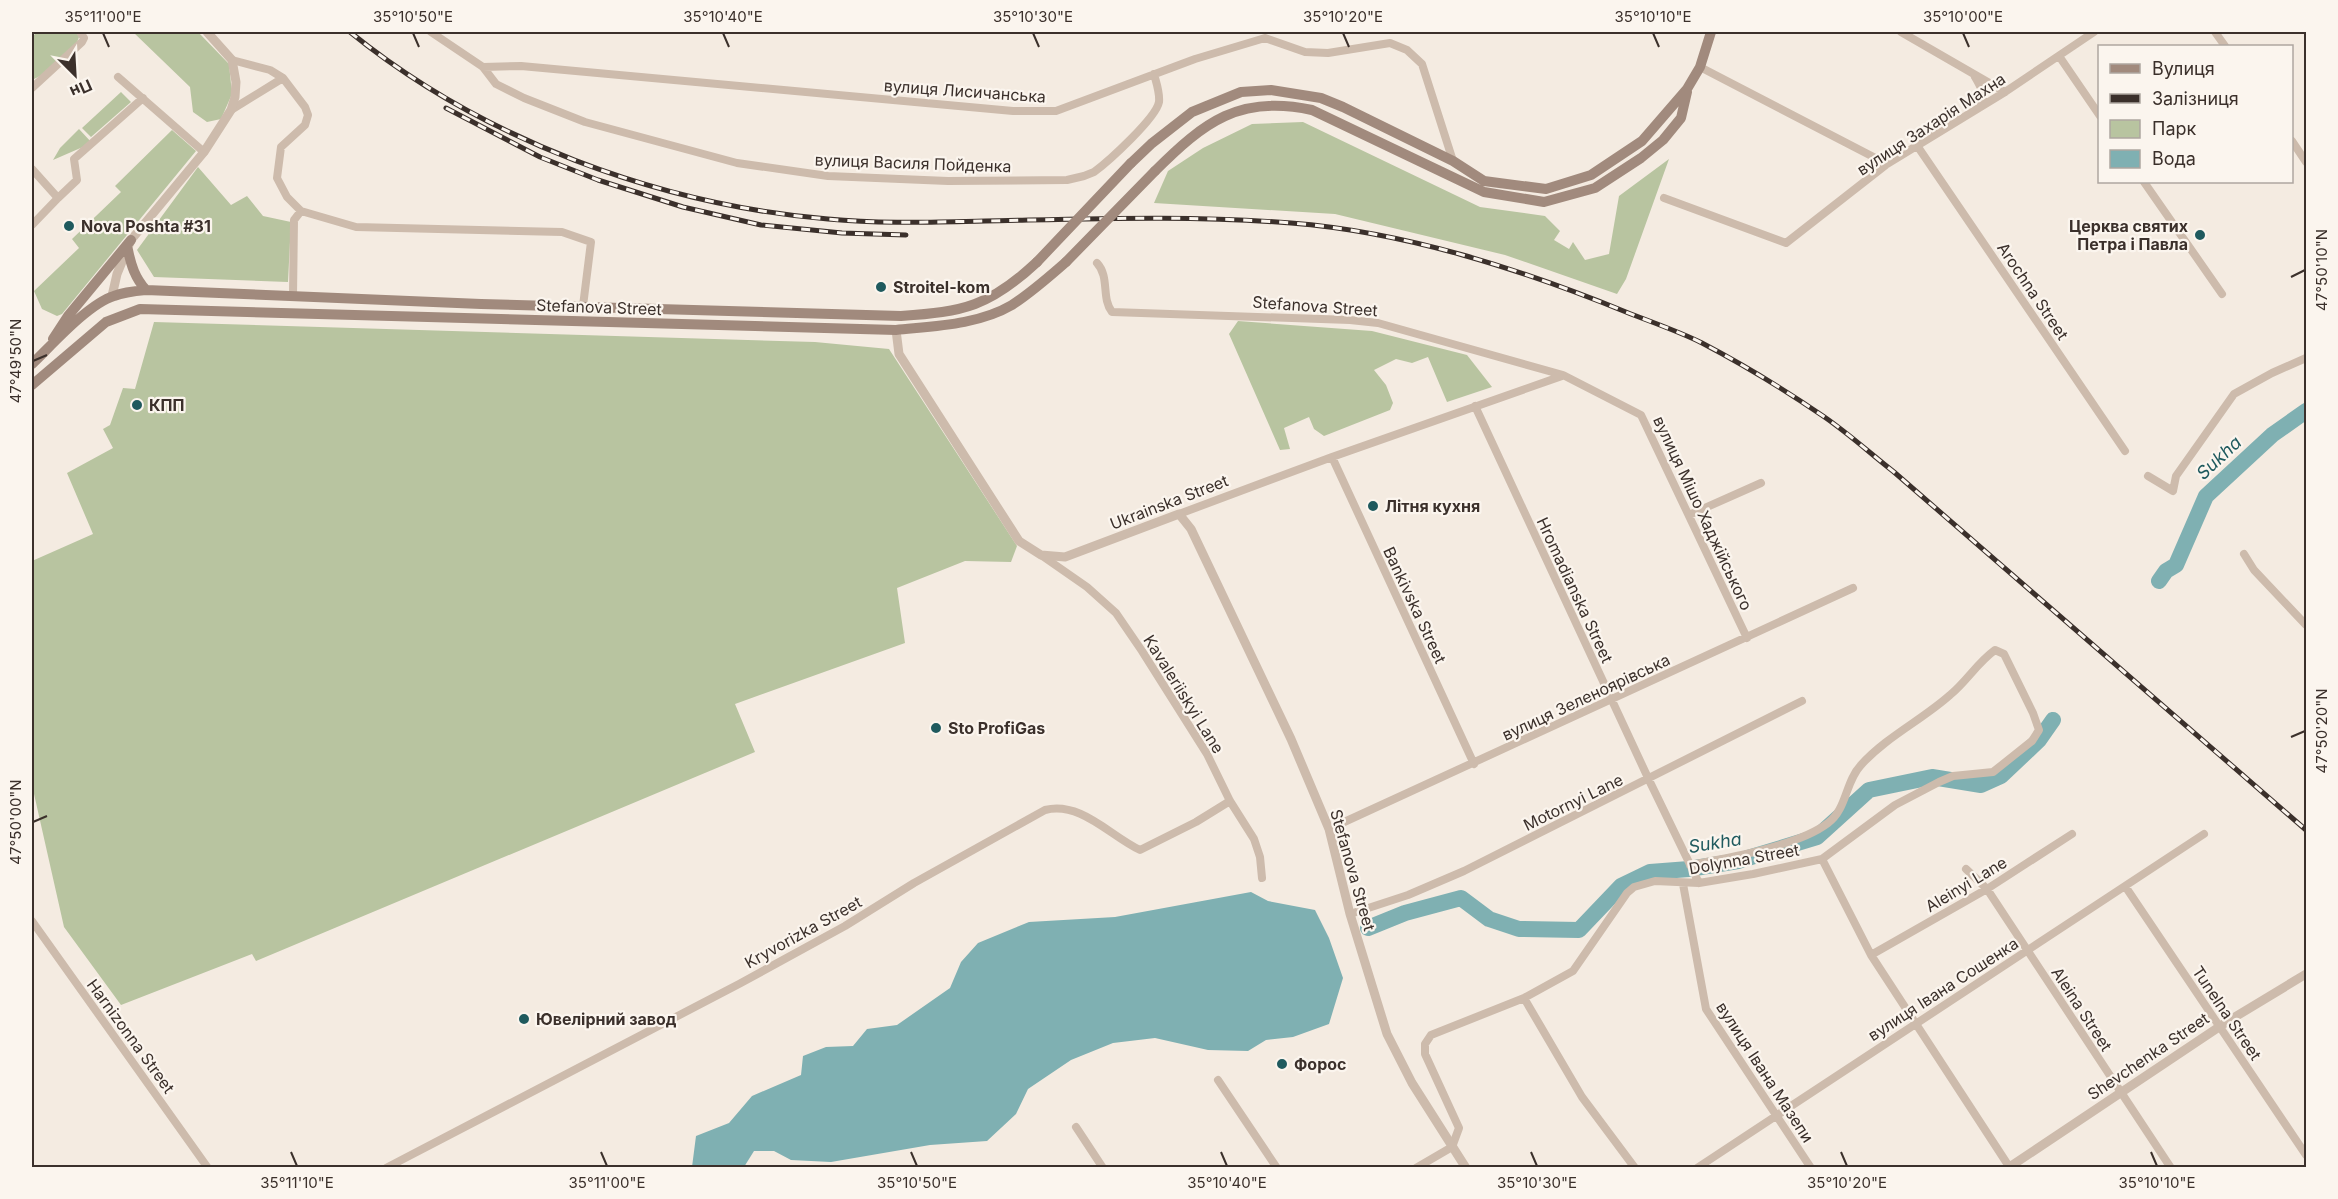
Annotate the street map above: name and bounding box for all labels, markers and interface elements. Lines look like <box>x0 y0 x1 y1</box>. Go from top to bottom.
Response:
text: 35°11'00"E <box>65 7 141 26</box>
text: 35°10'50"E <box>373 7 453 26</box>
text: 35°10'40"E <box>683 7 763 26</box>
text: 35°10'30"E <box>993 7 1073 26</box>
text: 35°10'20"E <box>1303 7 1383 26</box>
text: 35°10'10"E <box>1615 7 1691 26</box>
text: 35°10'00"E <box>1923 7 2003 26</box>
north arrow <box>45 45 105 105</box>
legend <box>2098 45 2293 183</box>
text: Вулиця <box>2152 58 2215 79</box>
street label: вулиця Захарія Махна <box>1853 68 2009 180</box>
text: Пн <box>67 75 95 102</box>
street label: вулиця Лисичанська <box>883 75 1047 107</box>
text: Залізниця <box>2152 88 2239 109</box>
text: Парк <box>2152 118 2197 139</box>
text: Вода <box>2152 148 2196 169</box>
street label: вулиця Василя Пойденка <box>814 150 1012 176</box>
place label: Nova Poshta #31 <box>81 216 211 236</box>
place label: Церква святих Петра і Павла <box>2069 216 2188 254</box>
marker: Nova Poshta #31 <box>62 219 76 233</box>
marker: Церква святих Петра і Павла <box>2193 228 2207 242</box>
text: 47°50'10"N <box>2312 229 2331 311</box>
street label: Arochna Street <box>1993 239 2073 343</box>
place label: Stroitel-kom <box>893 277 990 297</box>
marker: Stroitel-kom <box>874 280 888 294</box>
street label: Stefanova Street <box>1252 292 1378 320</box>
street label: Stefanova Street <box>536 295 662 319</box>
text: 47°49'50"N <box>6 319 25 403</box>
place label: КПП <box>149 395 184 415</box>
marker: КПП <box>130 398 144 412</box>
street label: вулиця Мішо Хаджійського <box>1649 413 1757 613</box>
water label: Sukha <box>2192 432 2245 484</box>
street label: Ukrainska Street <box>1107 470 1231 534</box>
place label: Літня кухня <box>1385 496 1480 516</box>
marker: Літня кухня <box>1366 499 1380 513</box>
street label: Hromadianska Street <box>1533 514 1617 666</box>
street label: Bankivska Street <box>1379 543 1451 667</box>
street label: Kavaleriiskyi Lane <box>1139 631 1229 757</box>
street label: вулиця Зеленоярівська <box>1499 649 1673 745</box>
text: 47°50'20"N <box>2312 689 2331 774</box>
place label: Sto ProfiGas <box>948 718 1045 738</box>
marker: Sto ProfiGas <box>929 721 943 735</box>
street label: Motornyi Lane <box>1520 769 1626 835</box>
text: 47°50'00"N <box>6 779 25 865</box>
street label: Stefanova Street <box>1326 807 1380 933</box>
water label: Sukha <box>1687 828 1743 857</box>
street label: Dolynna Street <box>1687 839 1801 879</box>
street label: Aleinyi Lane <box>1922 852 2010 916</box>
street label: Kryvorizka Street <box>741 892 865 972</box>
street label: вулиця Івана Сошенка <box>1864 933 2022 1045</box>
street label: Tunelna Street <box>2188 962 2266 1064</box>
street label: Aleina Street <box>2047 963 2117 1055</box>
street label: Harnizonna Street <box>83 975 179 1097</box>
street label: вулиця Івана Мазепи <box>1712 998 1818 1146</box>
street label: Shevchenka Street <box>2083 1008 2213 1104</box>
place label: Ювелірний завод <box>536 1009 677 1029</box>
marker: Ювелірний завод <box>517 1012 531 1026</box>
place label: Форос <box>1294 1054 1347 1074</box>
marker: Форос <box>1275 1057 1289 1071</box>
text: 35°11'10"E <box>260 1173 334 1192</box>
text: 35°11'00"E <box>569 1173 645 1192</box>
text: 35°10'50"E <box>877 1173 957 1192</box>
text: 35°10'40"E <box>1187 1173 1267 1192</box>
text: 35°10'30"E <box>1497 1173 1577 1192</box>
text: 35°10'20"E <box>1807 1173 1887 1192</box>
text: 35°10'10"E <box>2119 1173 2195 1192</box>

